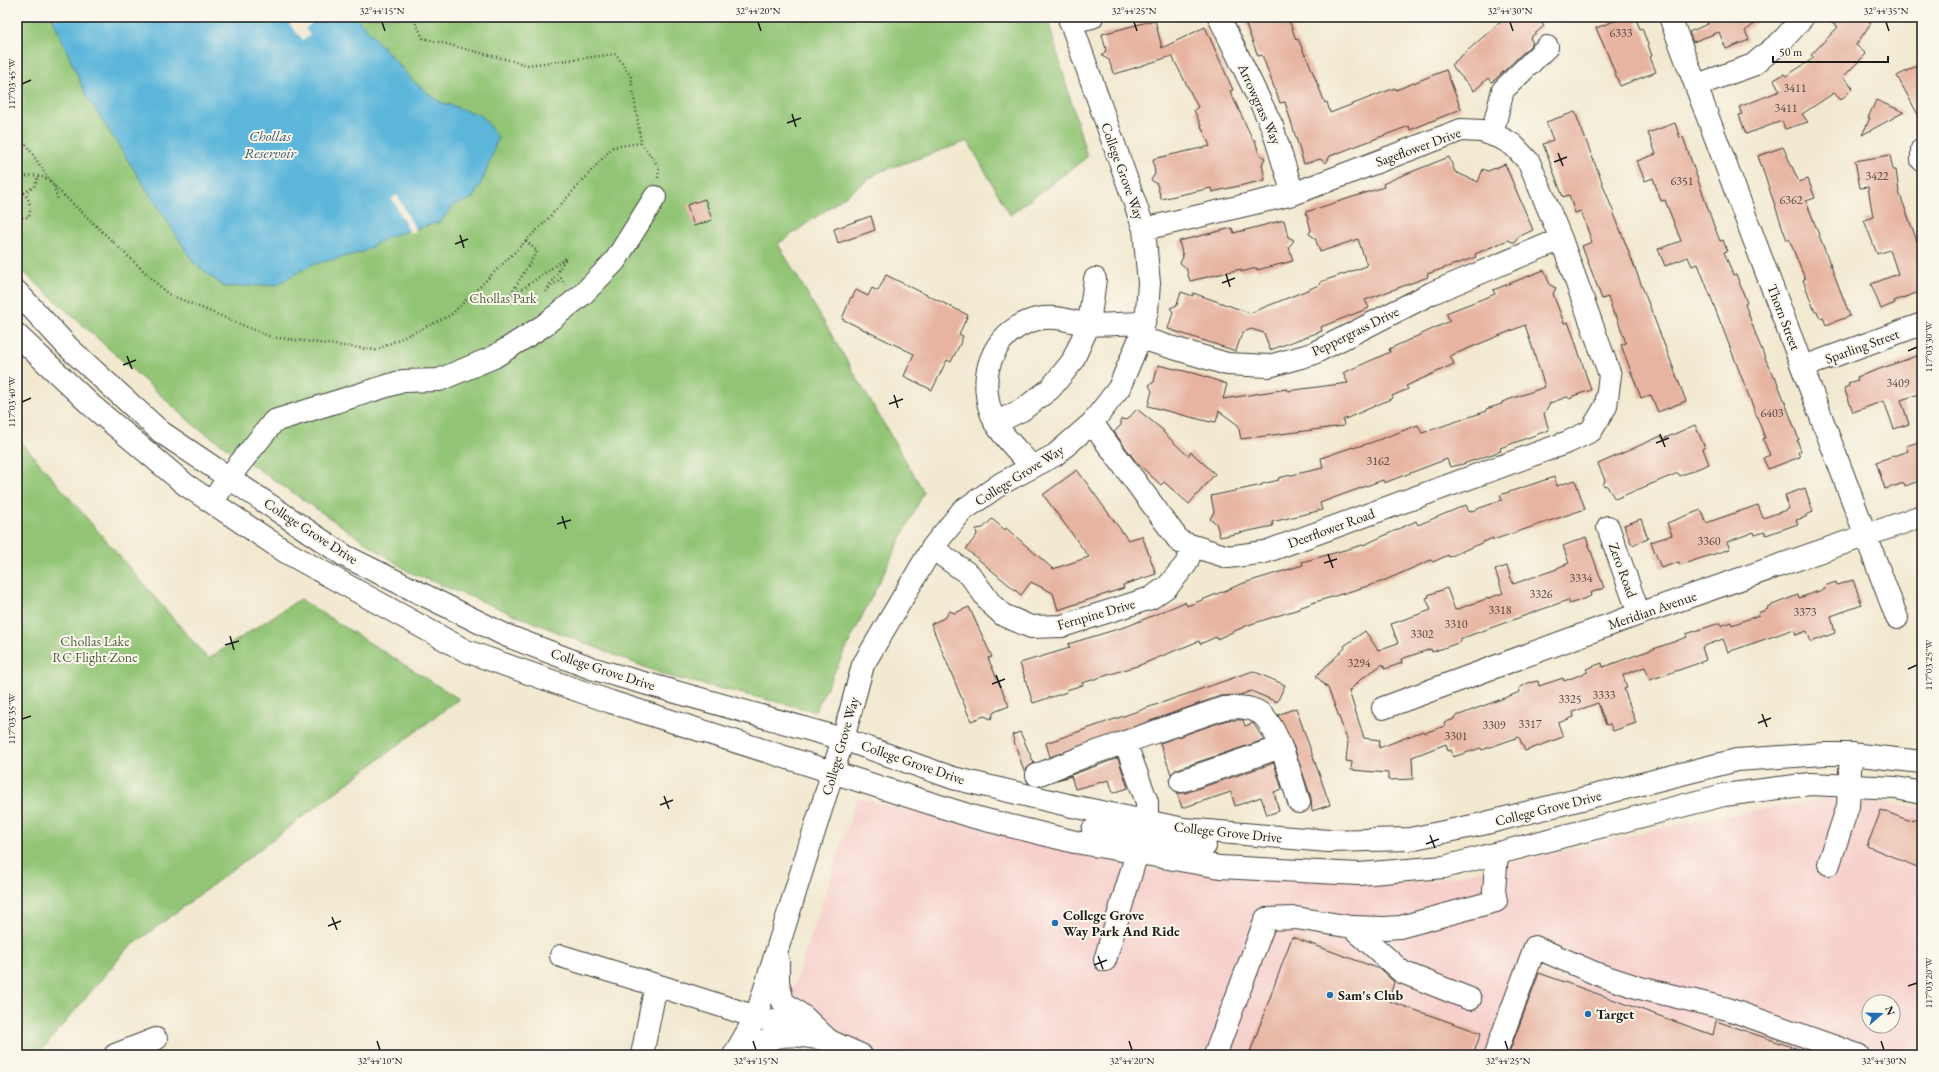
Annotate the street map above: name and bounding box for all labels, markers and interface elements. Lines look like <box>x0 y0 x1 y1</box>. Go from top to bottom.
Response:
text: 32°44'15"N <box>360 4 405 17</box>
text: 32°44'20"N <box>736 4 781 17</box>
text: 32°44'25"N <box>1112 4 1157 17</box>
text: 32°44'30"N <box>1488 4 1533 17</box>
text: 32°44'35"N <box>1864 4 1909 17</box>
house number: 6333 <box>1609 25 1633 41</box>
scale bar <box>1773 38 1888 64</box>
text: 50 m <box>1779 44 1803 60</box>
text: 117°03'45"W <box>5 58 18 109</box>
street label: Arrowgrass Way <box>1234 60 1286 148</box>
house number: 3411 <box>1783 80 1807 96</box>
house number: 3411 <box>1774 100 1798 116</box>
street label: College Grove Way <box>1097 120 1149 223</box>
street label: Sageflower Drive <box>1373 123 1464 171</box>
water label: Chollas Reservoir <box>244 126 297 162</box>
house number: 3422 <box>1865 168 1889 184</box>
house number: 6351 <box>1670 173 1694 189</box>
house number: 6362 <box>1779 192 1803 208</box>
street label: Thorn Street <box>1763 281 1805 353</box>
park label: Chollas Park <box>469 289 537 307</box>
street label: Peppergrass Drive <box>1308 302 1402 360</box>
text: 117°03'30"W <box>1922 321 1935 372</box>
street label: Sparling Street <box>1822 324 1902 368</box>
house number: 3409 <box>1886 375 1910 391</box>
text: 117°03'40"W <box>5 376 18 427</box>
house number: 6403 <box>1760 405 1784 421</box>
street label: College Grove Way <box>971 440 1068 510</box>
house number: 3162 <box>1366 453 1390 469</box>
street label: College Grove Drive <box>260 494 362 568</box>
street label: Deerflower Road <box>1285 504 1378 552</box>
house number: 3360 <box>1697 533 1721 549</box>
street label: Zero Road <box>1605 540 1642 601</box>
house number: 3334 <box>1569 570 1593 586</box>
house number: 3326 <box>1529 586 1553 602</box>
street label: Meridian Avenue <box>1605 586 1699 634</box>
street label: Fernpine Drive <box>1055 594 1138 634</box>
house number: 3318 <box>1488 602 1512 618</box>
house number: 3373 <box>1793 604 1817 620</box>
house number: 3310 <box>1444 616 1468 632</box>
house number: 3302 <box>1410 626 1434 642</box>
park label: Chollas Lake RC Flight Zone <box>52 632 138 666</box>
text: 117°03'25"W <box>1922 639 1935 690</box>
street label: College Grove Drive <box>549 644 658 695</box>
house number: 3294 <box>1347 655 1371 671</box>
house number: 3333 <box>1592 687 1616 703</box>
house number: 3325 <box>1558 691 1582 707</box>
text: 117°03'35"W <box>5 693 18 744</box>
street label: College Grove Way <box>817 694 863 797</box>
house number: 3317 <box>1518 716 1542 732</box>
house number: 3309 <box>1482 717 1506 733</box>
house number: 3301 <box>1444 728 1468 744</box>
street label: College Grove Drive <box>859 736 968 788</box>
street label: College Grove Drive <box>1493 786 1603 830</box>
street label: College Grove Drive <box>1173 817 1284 847</box>
place label: College Grove Way Park And Ride <box>1063 906 1180 940</box>
marker: College Grove Way Park And Ride <box>1050 918 1060 928</box>
text: 117°03'20"W <box>1922 957 1935 1008</box>
place label: Sam's Club <box>1338 986 1404 1004</box>
marker: Sam's Club <box>1325 990 1335 1000</box>
north arrow <box>1861 994 1901 1034</box>
text: N <box>1882 1004 1899 1017</box>
place label: Target <box>1596 1005 1635 1023</box>
marker: Target <box>1583 1009 1593 1019</box>
text: 32°44'10"N <box>358 1054 403 1067</box>
text: 32°44'15"N <box>734 1054 779 1067</box>
text: 32°44'20"N <box>1110 1054 1155 1067</box>
text: 32°44'25"N <box>1486 1054 1531 1067</box>
text: 32°44'30"N <box>1862 1054 1907 1067</box>

